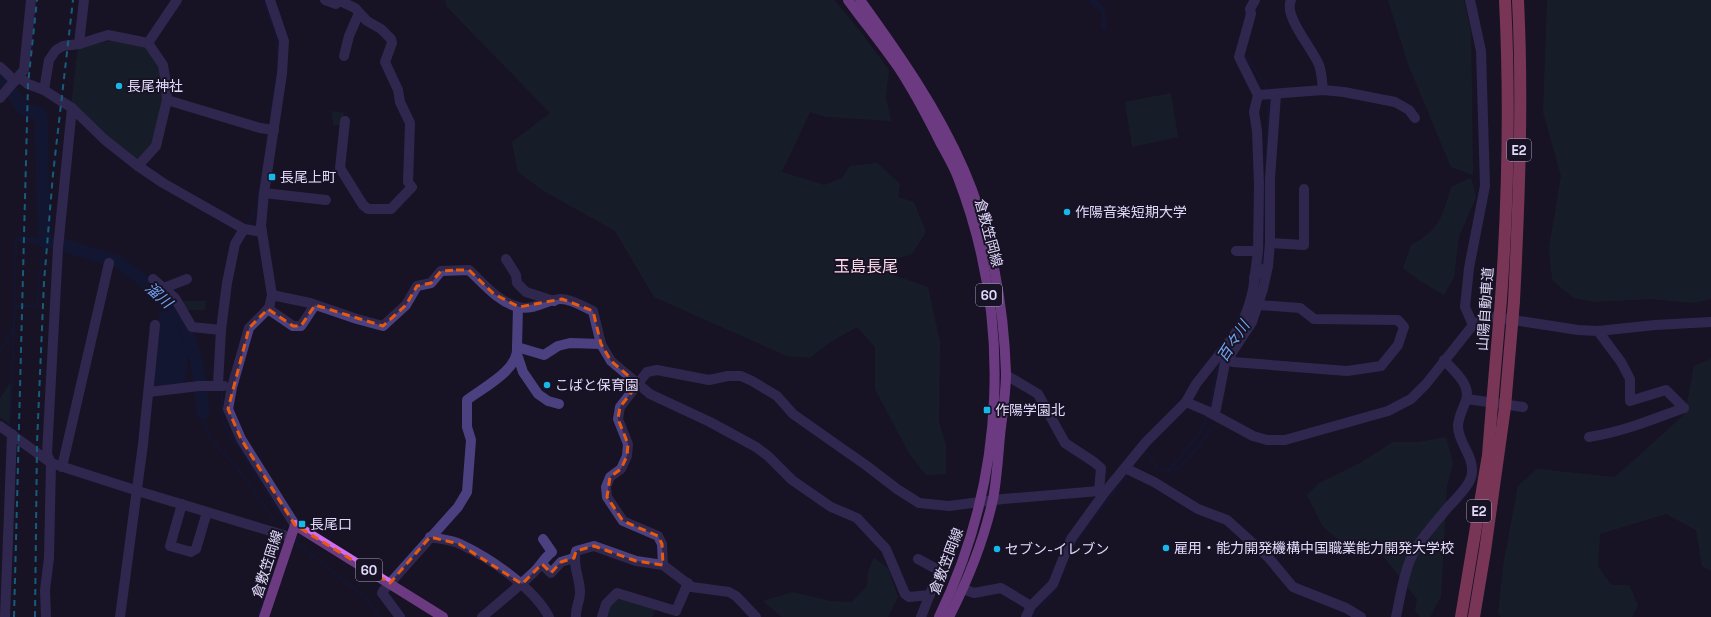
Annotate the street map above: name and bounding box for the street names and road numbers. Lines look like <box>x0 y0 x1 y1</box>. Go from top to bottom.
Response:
road number: E2 <box>1507 139 1531 161</box>
street label: 倉敷笠岡線 <box>971 197 1007 269</box>
street label: 山陽自動車道 <box>1473 266 1497 352</box>
road number: 60 <box>976 284 1002 306</box>
road number: E2 <box>1467 500 1491 522</box>
street label: 倉敷笠岡線 <box>925 525 967 597</box>
street label: 倉敷笠岡線 <box>248 528 286 600</box>
road number: 60 <box>356 559 382 581</box>

